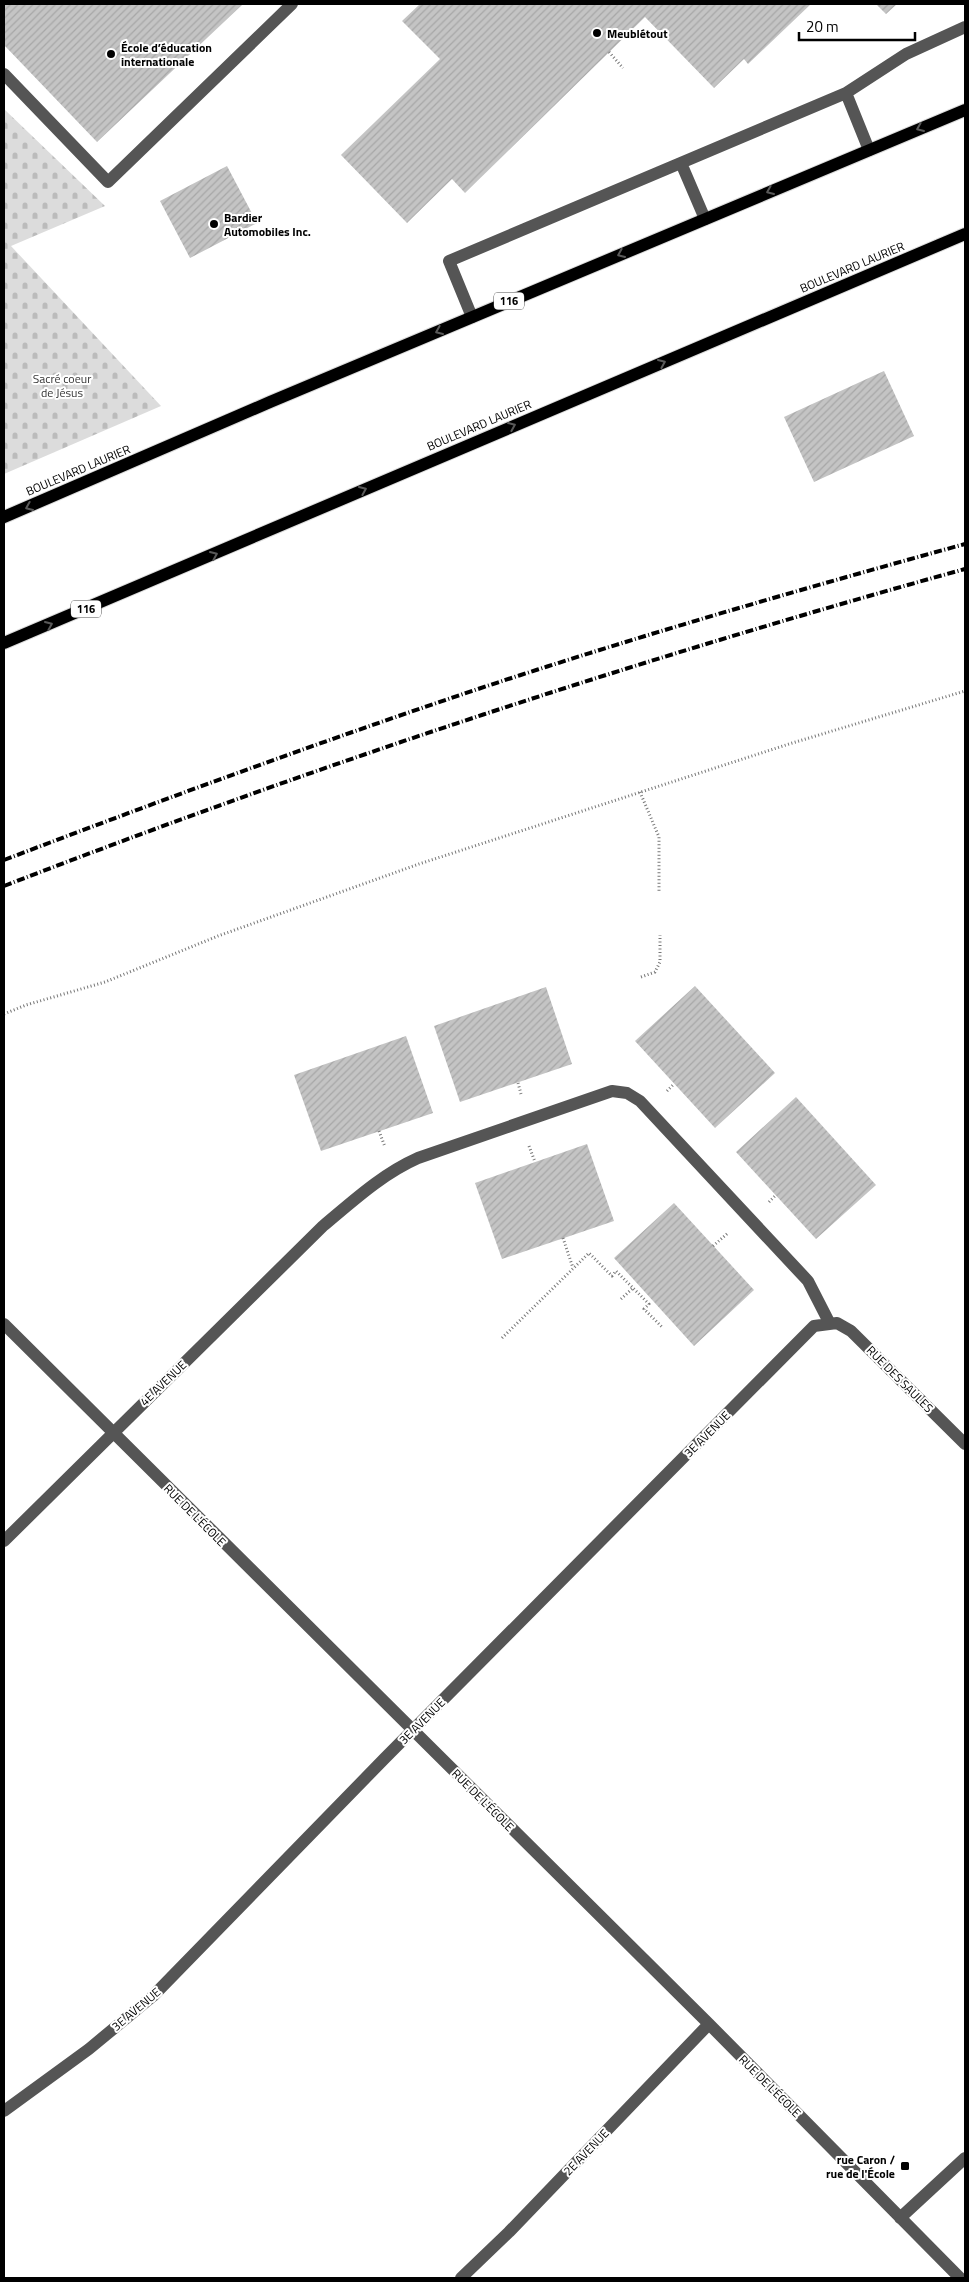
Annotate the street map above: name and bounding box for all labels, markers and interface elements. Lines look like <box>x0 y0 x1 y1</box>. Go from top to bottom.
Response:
scale bar <box>799 10 915 42</box>
text: 20 m <box>806 15 839 38</box>
place label: Meublétout <box>607 24 668 43</box>
marker: Meublétout <box>591 27 603 39</box>
place label: École d’éducation internationale <box>121 38 212 71</box>
marker: École d’éducation internationale <box>105 48 117 60</box>
one-way arrow <box>916 122 925 133</box>
one-way arrow <box>766 185 775 196</box>
place label: Bardier Automobiles Inc. <box>224 208 311 241</box>
marker: Bardier Automobiles Inc. <box>208 218 220 230</box>
street label: BOULEVARD LAURIER <box>797 236 907 298</box>
one-way arrow <box>617 248 626 259</box>
road number: 116 <box>494 292 524 310</box>
one-way arrow <box>435 325 444 335</box>
one-way arrow <box>657 358 666 369</box>
park label: Sacré coeur de Jésus <box>33 369 91 402</box>
street label: BOULEVARD LAURIER <box>424 394 534 456</box>
one-way arrow <box>507 422 516 432</box>
street label: BOULEVARD LAURIER <box>23 439 133 501</box>
one-way arrow <box>358 486 367 497</box>
one-way arrow <box>25 500 34 511</box>
one-way arrow <box>209 550 218 561</box>
road number: 116 <box>71 600 101 618</box>
one-way arrow <box>44 620 53 631</box>
street label: RUE DES SAULES <box>862 1341 938 1417</box>
street label: 4E AVENUE <box>135 1355 191 1410</box>
street label: 3E AVENUE <box>679 1406 735 1462</box>
street label: RUE DE L'ÉCOLE <box>159 1479 231 1551</box>
street label: 3E AVENUE <box>394 1693 450 1749</box>
street label: RUE DE L'ÉCOLE <box>447 1764 519 1836</box>
street label: 3E AVENUE <box>107 1983 165 2035</box>
street label: RUE DE L'ÉCOLE <box>734 2050 806 2122</box>
street label: 2E AVENUE <box>559 2124 614 2180</box>
place label: rue Caron / rue de l'École <box>826 2150 895 2183</box>
marker: rue Caron / rue de l'École <box>899 2160 911 2172</box>

